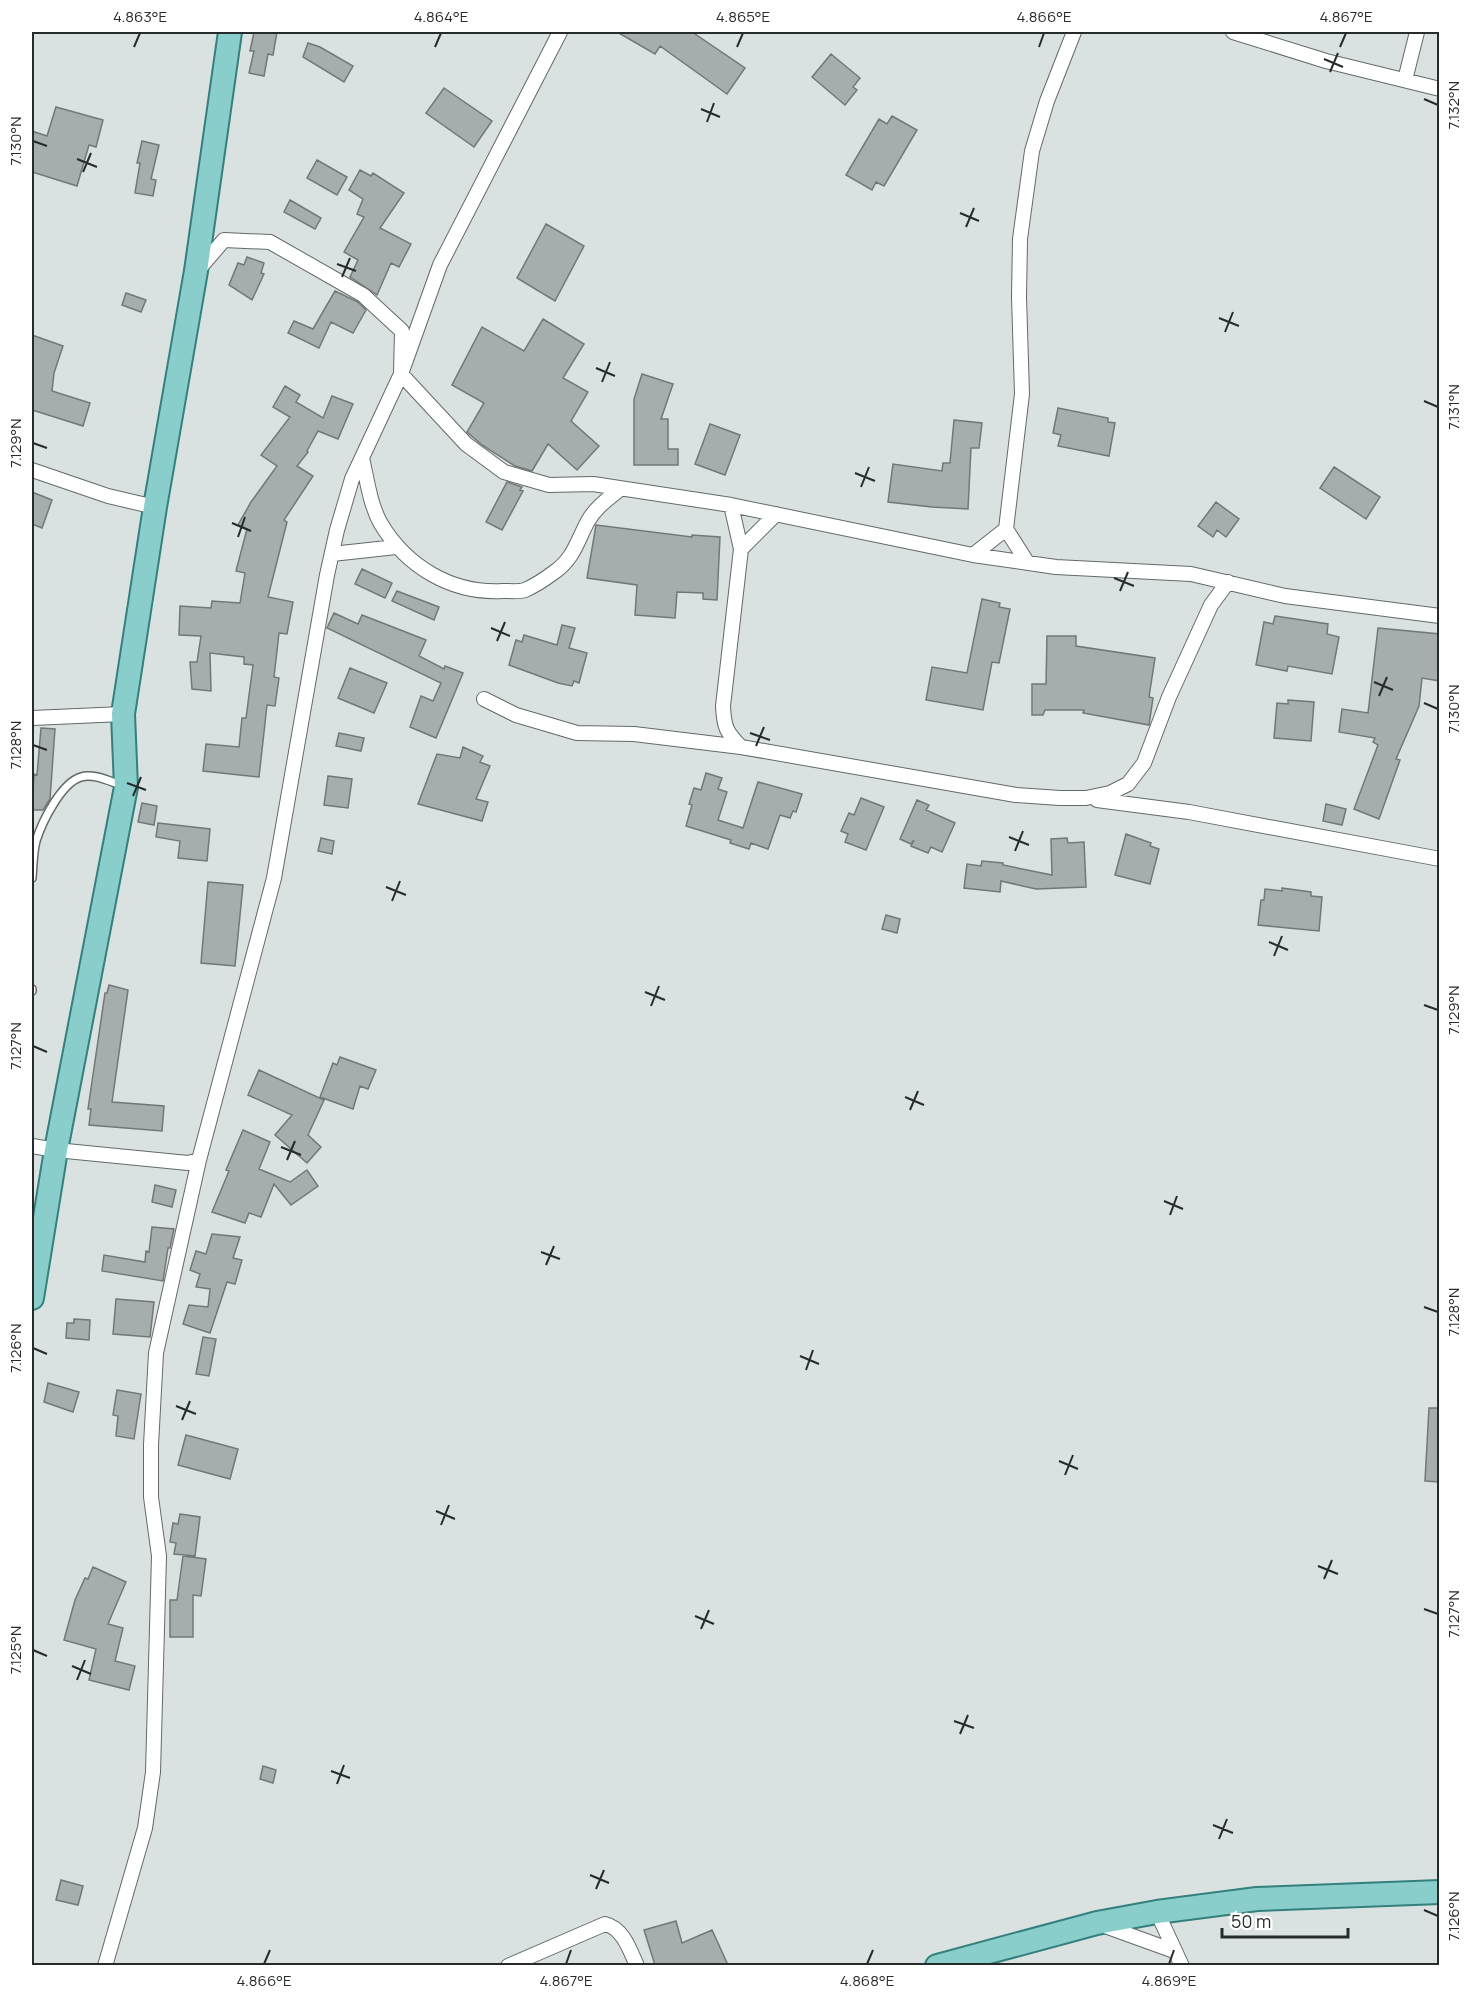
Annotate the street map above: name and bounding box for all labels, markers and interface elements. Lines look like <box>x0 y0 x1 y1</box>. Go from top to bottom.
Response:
text: 4.863°E <box>113 6 167 27</box>
text: 4.864°E <box>414 6 468 27</box>
text: 4.865°E <box>716 6 770 27</box>
text: 4.866°E <box>1017 6 1071 27</box>
text: 4.867°E <box>1319 6 1373 27</box>
text: 7.132°N <box>1443 81 1464 129</box>
text: 7.130°N <box>5 117 26 165</box>
text: 7.131°N <box>1443 384 1464 430</box>
text: 7.129°N <box>5 418 26 468</box>
text: 7.130°N <box>1443 685 1464 733</box>
text: 7.128°N <box>5 721 26 769</box>
text: 7.129°N <box>1443 985 1464 1035</box>
text: 7.127°N <box>5 1022 26 1070</box>
text: 7.128°N <box>1443 1288 1464 1336</box>
text: 7.126°N <box>5 1323 26 1373</box>
text: 7.127°N <box>1443 1590 1464 1638</box>
text: 7.125°N <box>5 1626 26 1674</box>
text: 7.126°N <box>1443 1891 1464 1941</box>
scale bar <box>1222 1901 1348 1939</box>
text: 50 m <box>1231 1909 1271 1933</box>
text: 4.866°E <box>237 1970 291 1991</box>
text: 4.867°E <box>539 1970 593 1991</box>
text: 4.868°E <box>840 1970 894 1991</box>
text: 4.869°E <box>1142 1970 1196 1991</box>

